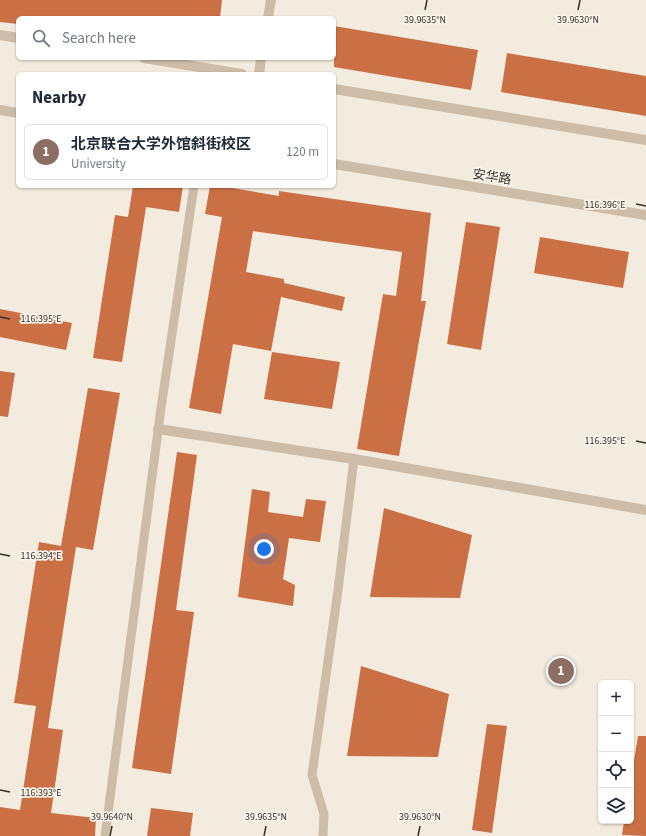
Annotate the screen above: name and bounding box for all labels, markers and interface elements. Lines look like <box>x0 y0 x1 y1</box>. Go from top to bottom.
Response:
text: 39.9635°N <box>404 13 446 27</box>
text: 39.9630°N <box>557 13 599 27</box>
search box <box>16 16 336 60</box>
icon: search <box>30 27 52 49</box>
text: Search here <box>62 28 136 49</box>
text: Nearby <box>32 86 86 110</box>
text: 北京联合大学外馆斜街校区 <box>71 134 251 155</box>
text: 1 <box>43 143 49 161</box>
text: 120 m <box>286 143 319 161</box>
text: University <box>71 155 126 173</box>
street label: 安华路 <box>471 165 513 189</box>
text: 116.396°E <box>585 198 625 212</box>
text: 116.395°E <box>21 312 61 326</box>
text: 116.395°E <box>585 434 625 448</box>
your location <box>254 539 274 559</box>
text: 116.394°E <box>21 549 61 563</box>
pin: 1 <box>548 656 574 686</box>
map controls <box>598 680 634 824</box>
button: + <box>598 680 634 716</box>
button: − <box>598 716 634 752</box>
button: locate <box>598 752 634 788</box>
text: 116.393°E <box>21 786 61 800</box>
button: layers <box>598 788 634 824</box>
text: 39.9640°N <box>91 810 133 824</box>
text: 39.9635°N <box>245 810 287 824</box>
text: 39.9630°N <box>399 810 441 824</box>

